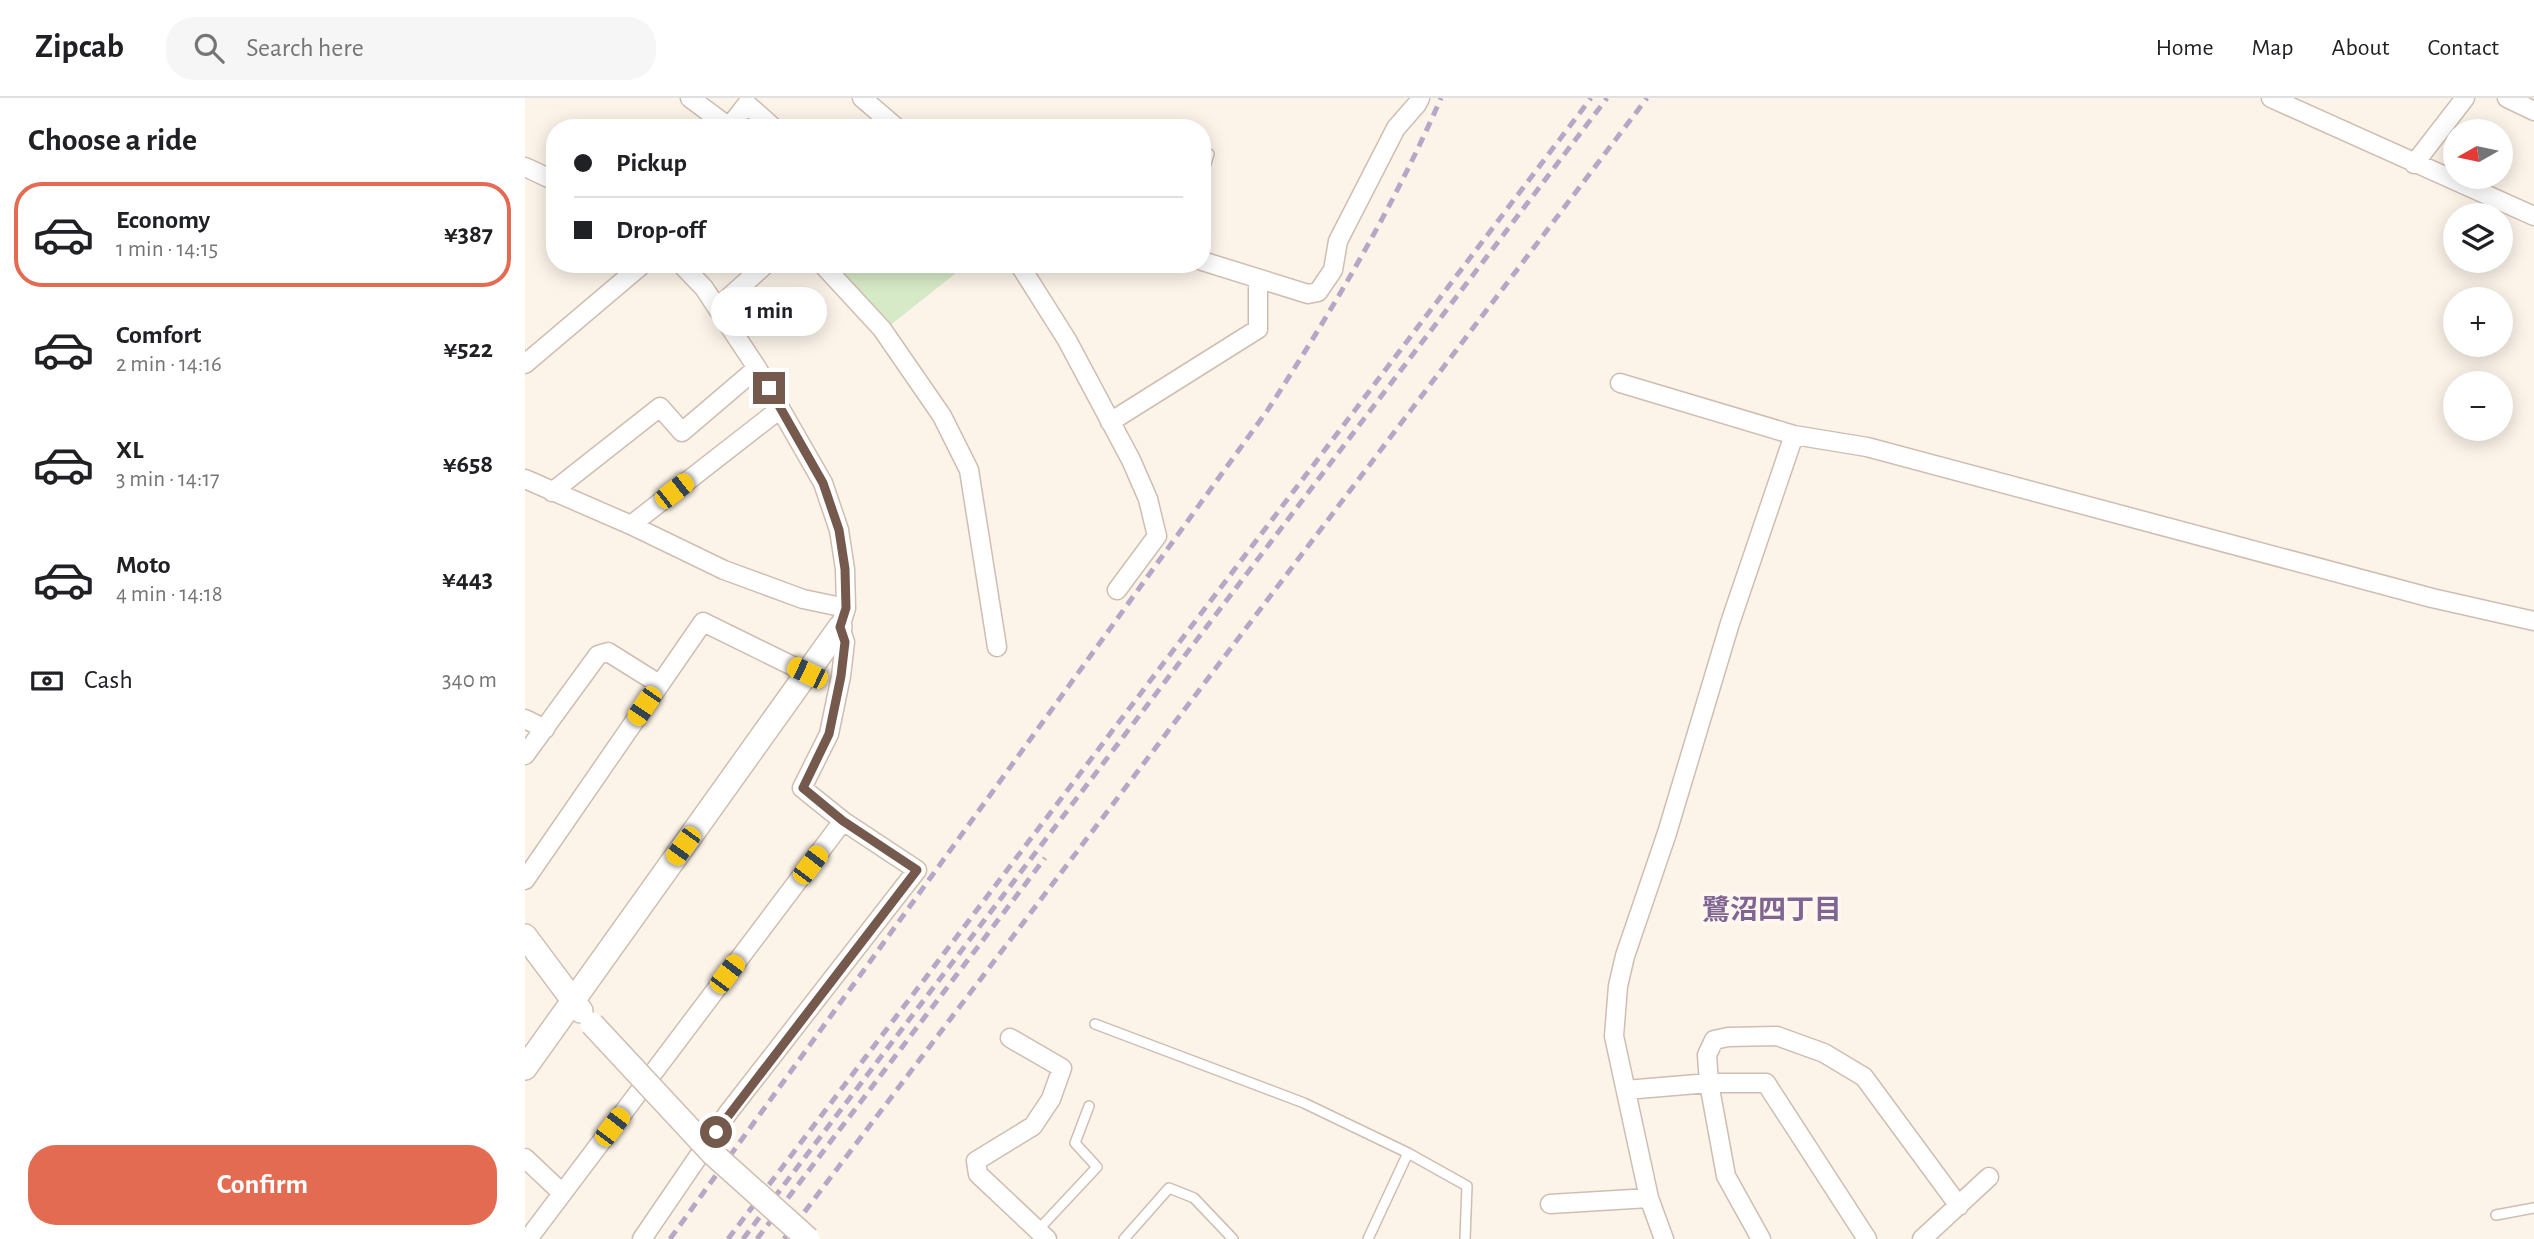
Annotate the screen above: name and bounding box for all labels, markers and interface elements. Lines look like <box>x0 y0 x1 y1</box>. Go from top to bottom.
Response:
search box <box>166 17 656 80</box>
icon: search <box>190 29 228 67</box>
text: Zipcab <box>35 31 124 64</box>
text: Search here <box>246 35 364 61</box>
text: Home <box>2156 36 2214 60</box>
text: Map <box>2252 36 2294 60</box>
text: About <box>2332 36 2389 60</box>
text: Contact <box>2427 36 2499 60</box>
north arrow <box>2443 119 2513 189</box>
map controls <box>2443 119 2513 441</box>
text: Choose a ride <box>28 124 197 156</box>
text: Pickup <box>616 150 687 176</box>
icon: car <box>32 203 95 266</box>
button: layers <box>2443 203 2513 273</box>
text: Economy <box>116 207 210 233</box>
text: Drop-off <box>616 217 705 243</box>
text: ¥387 <box>444 221 493 247</box>
text: 1 min · 14:15 <box>116 238 218 261</box>
callout: 1 min <box>711 286 827 336</box>
button: + <box>2443 287 2513 357</box>
text: 1 min <box>745 300 793 323</box>
icon: car <box>32 318 95 381</box>
text: Comfort <box>116 322 201 348</box>
text: ¥522 <box>444 336 493 362</box>
text: 2 min · 14:16 <box>116 353 222 376</box>
button: − <box>2443 371 2513 441</box>
route end <box>753 372 785 404</box>
icon: car <box>32 433 95 496</box>
text: XL <box>116 437 143 463</box>
text: ¥658 <box>443 451 493 477</box>
text: 3 min · 14:17 <box>116 468 220 491</box>
car <box>651 470 698 512</box>
icon: car <box>32 548 95 611</box>
text: Moto <box>116 552 171 578</box>
text: ¥443 <box>442 566 493 592</box>
text: 4 min · 14:18 <box>116 583 223 606</box>
car <box>784 654 831 692</box>
icon: cash <box>28 662 66 700</box>
text: Cash <box>84 667 133 693</box>
text: 340 m <box>442 669 497 692</box>
car <box>624 683 665 729</box>
car <box>663 823 704 869</box>
car <box>789 842 832 888</box>
district label: 鷺沼四丁目 <box>1702 895 1842 925</box>
car <box>706 951 749 997</box>
car <box>591 1104 634 1150</box>
route start <box>700 1116 732 1148</box>
button: Confirm <box>28 1145 497 1225</box>

